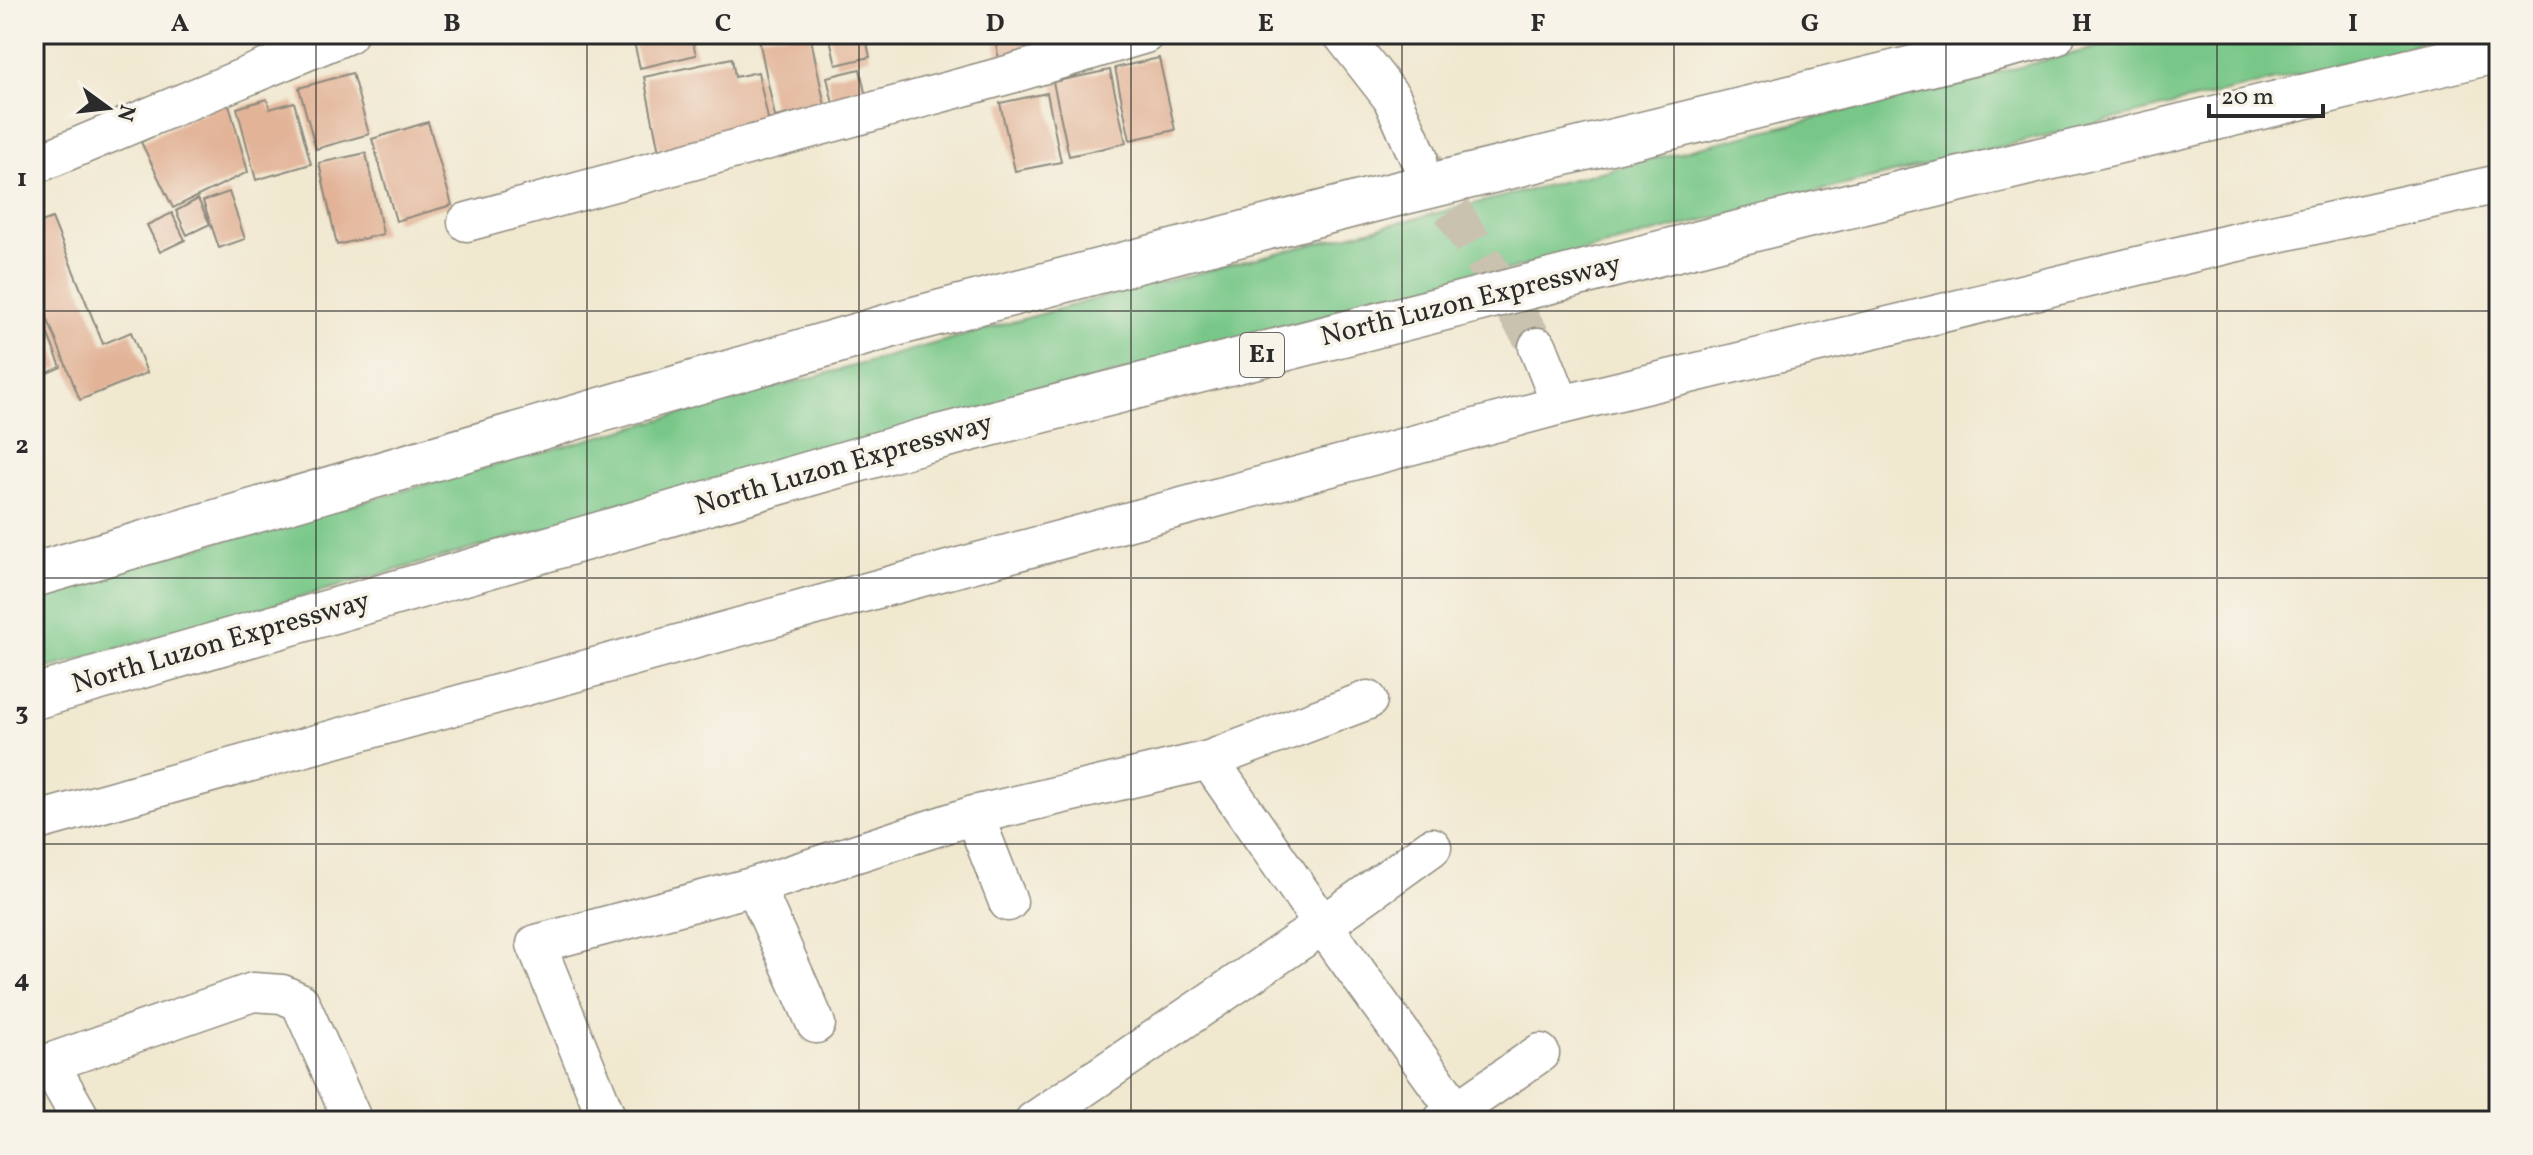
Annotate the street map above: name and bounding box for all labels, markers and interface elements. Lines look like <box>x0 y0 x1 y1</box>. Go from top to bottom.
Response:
text: A <box>171 6 190 42</box>
text: B <box>443 6 461 42</box>
text: C <box>715 6 731 42</box>
text: D <box>985 6 1005 42</box>
text: E <box>1258 6 1274 42</box>
text: F <box>1530 6 1546 42</box>
text: G <box>1801 6 1819 42</box>
text: H <box>2072 6 2092 42</box>
text: I <box>2348 6 2358 42</box>
north arrow <box>68 68 148 148</box>
scale bar <box>2209 68 2323 118</box>
text: 20 m <box>2221 81 2274 115</box>
text: N <box>108 101 142 124</box>
text: 1 <box>17 161 27 197</box>
street label: North Luzon Expressway <box>1317 245 1625 357</box>
road number: E1 <box>1240 333 1284 377</box>
street label: North Luzon Expressway <box>691 404 997 526</box>
text: 2 <box>15 428 29 464</box>
street label: North Luzon Expressway <box>68 582 374 704</box>
text: 3 <box>15 695 29 731</box>
text: 4 <box>14 962 30 998</box>

